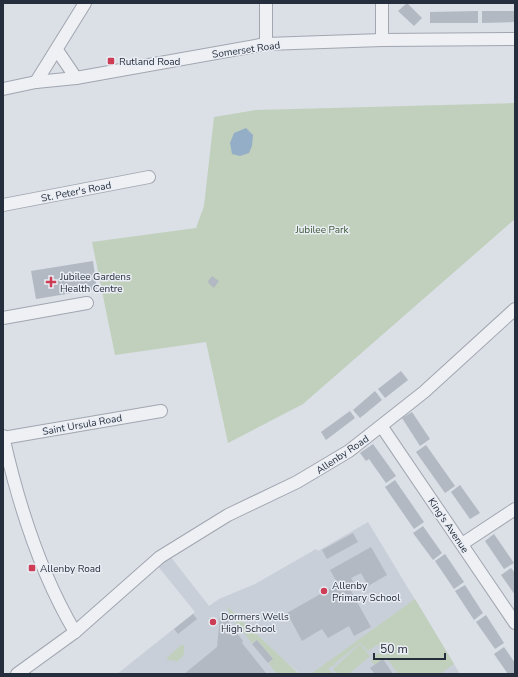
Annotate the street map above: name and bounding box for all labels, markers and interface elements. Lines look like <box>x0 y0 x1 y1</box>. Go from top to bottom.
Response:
street label: Somerset Road <box>211 38 281 62</box>
place label: Rutland Road <box>119 55 181 69</box>
marker: Rutland Road <box>106 56 116 66</box>
street label: St. Peter's Road <box>40 178 113 206</box>
park label: Jubilee Park <box>294 223 350 237</box>
place label: Jubilee Gardens Health Centre <box>59 270 131 296</box>
marker: Jubilee Gardens Health Centre <box>45 276 57 288</box>
street label: Saint Ursula Road <box>41 411 123 439</box>
street label: Allenby Road <box>313 432 372 478</box>
street label: King's Avenue <box>425 495 472 556</box>
place label: Allenby Road <box>40 562 101 576</box>
marker: Allenby Road <box>27 563 37 573</box>
place label: Allenby Primary School <box>332 579 400 605</box>
marker: Allenby Primary School <box>319 586 329 596</box>
place label: Dormers Wells High School <box>221 610 289 636</box>
marker: Dormers Wells High School <box>208 617 218 627</box>
scale bar <box>374 635 445 661</box>
text: 50 m <box>380 641 408 657</box>

